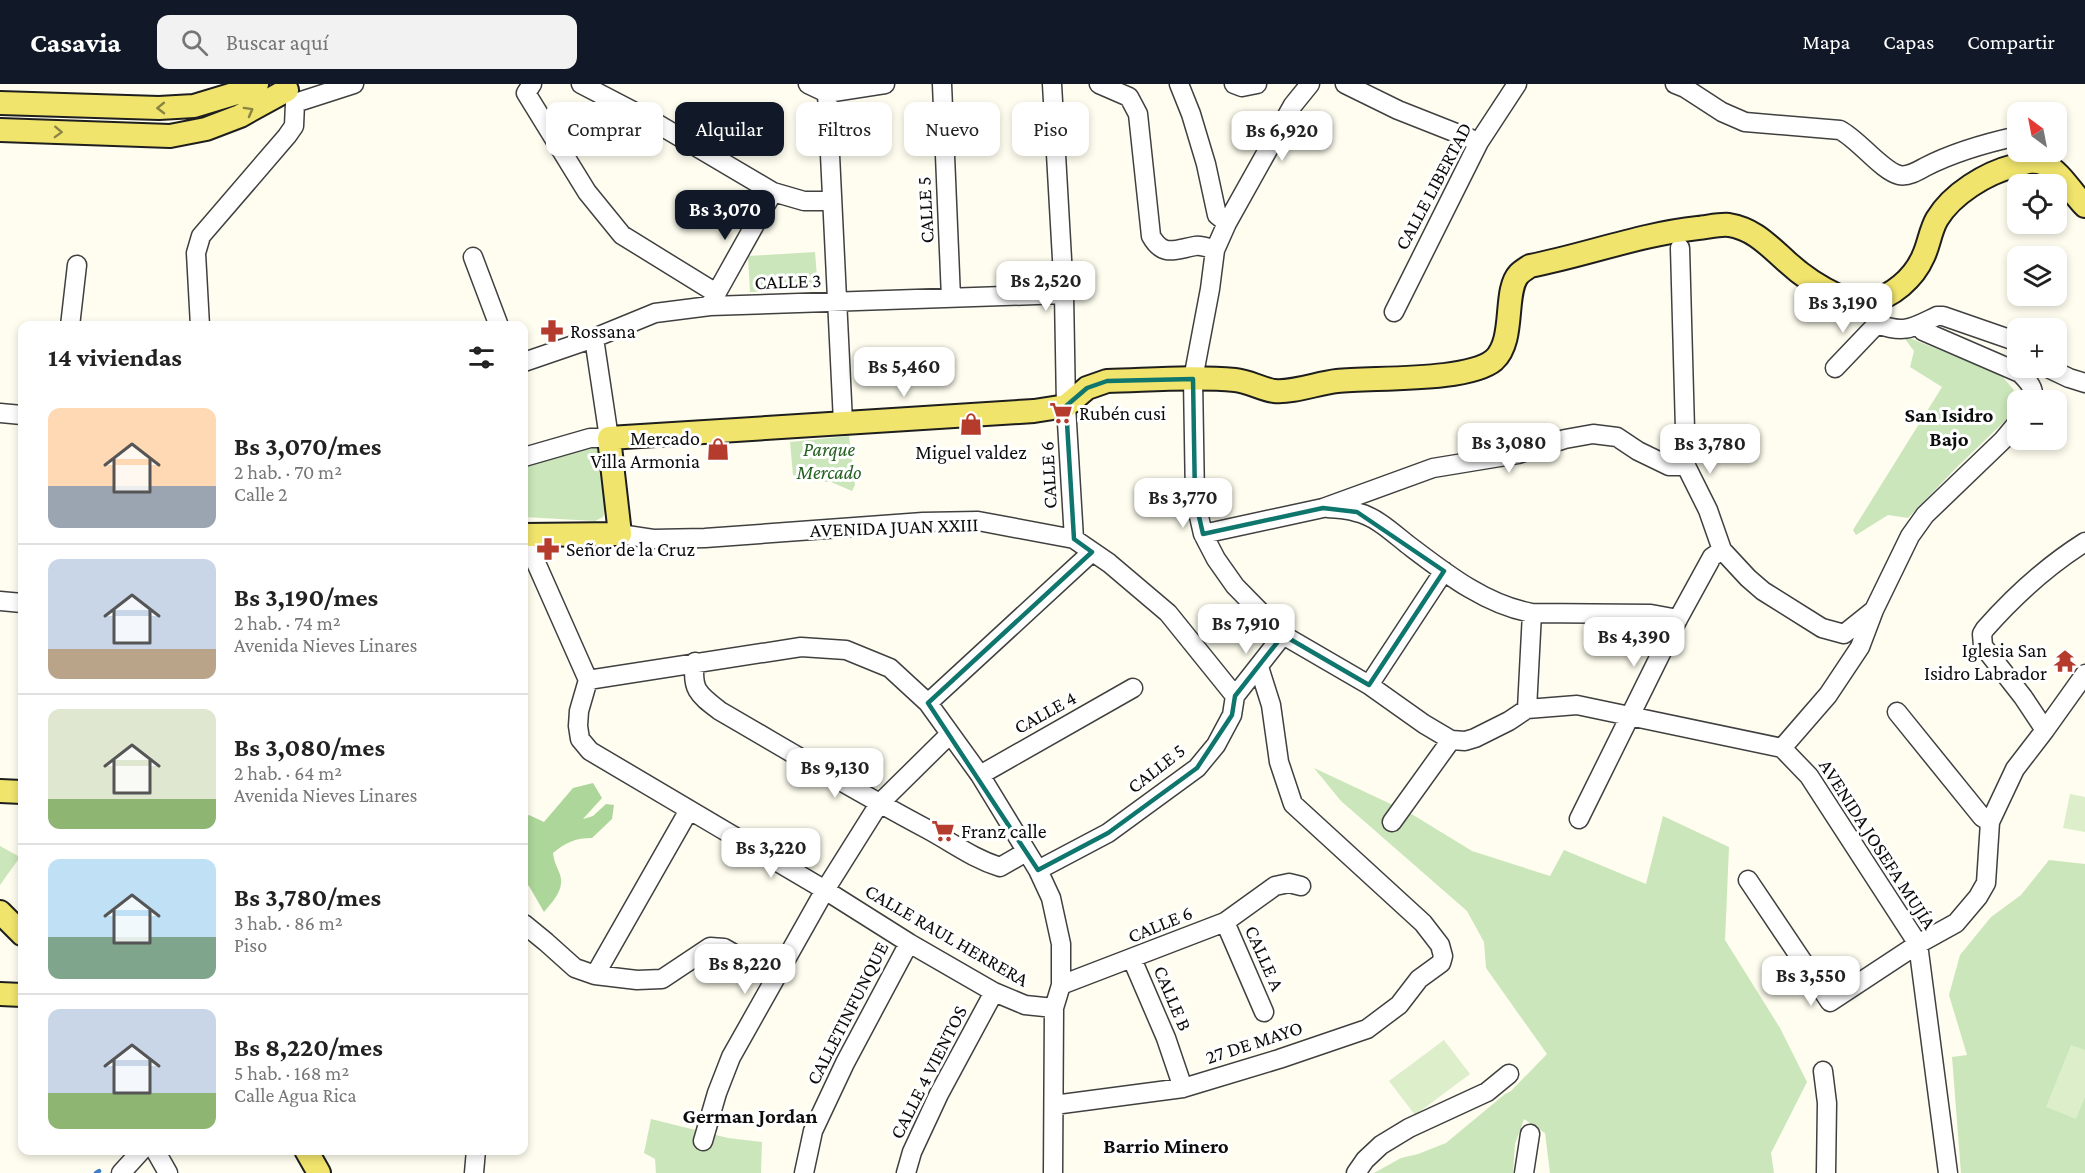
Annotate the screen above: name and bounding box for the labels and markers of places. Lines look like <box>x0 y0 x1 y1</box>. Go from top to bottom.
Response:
pin: Bs 6,920 <box>1220 111 1344 162</box>
pin: Bs 3,070 <box>663 190 787 241</box>
pin: Bs 2,520 <box>984 261 1108 312</box>
pin: Bs 3,190 <box>1781 283 1905 334</box>
pharmacy icon: Rossana <box>539 318 565 344</box>
place label: Rossana <box>570 320 636 342</box>
pin: Bs 5,460 <box>842 347 966 398</box>
supermarket icon: Rubén cusi <box>1048 400 1074 426</box>
place label: Rubén cusi <box>1079 402 1166 424</box>
shop icon: Miguel valdez <box>958 411 984 437</box>
pin: Bs 3,080 <box>1447 423 1571 474</box>
pin: Bs 3,780 <box>1648 424 1772 475</box>
place label: Mercado Villa Armonia <box>590 427 700 472</box>
shop icon: Mercado Villa Armonia <box>705 436 731 462</box>
place label: Miguel valdez <box>915 441 1027 464</box>
pin: Bs 3,770 <box>1121 478 1245 529</box>
pharmacy icon: Señor de la Cruz <box>535 536 561 562</box>
place label: Señor de la Cruz <box>566 538 695 560</box>
pin: Bs 7,910 <box>1184 604 1308 655</box>
pin: Bs 4,390 <box>1572 617 1696 668</box>
place label: Iglesia San Isidro Labrador <box>1924 639 2047 684</box>
temple icon: Iglesia San Isidro Labrador <box>2052 648 2078 674</box>
pin: Bs 9,130 <box>773 748 897 799</box>
supermarket icon: Franz calle <box>930 818 956 844</box>
place label: Franz calle <box>961 820 1047 842</box>
pin: Bs 3,220 <box>709 828 833 879</box>
pin: Bs 8,220 <box>683 944 807 995</box>
pin: Bs 3,550 <box>1749 956 1873 1007</box>

